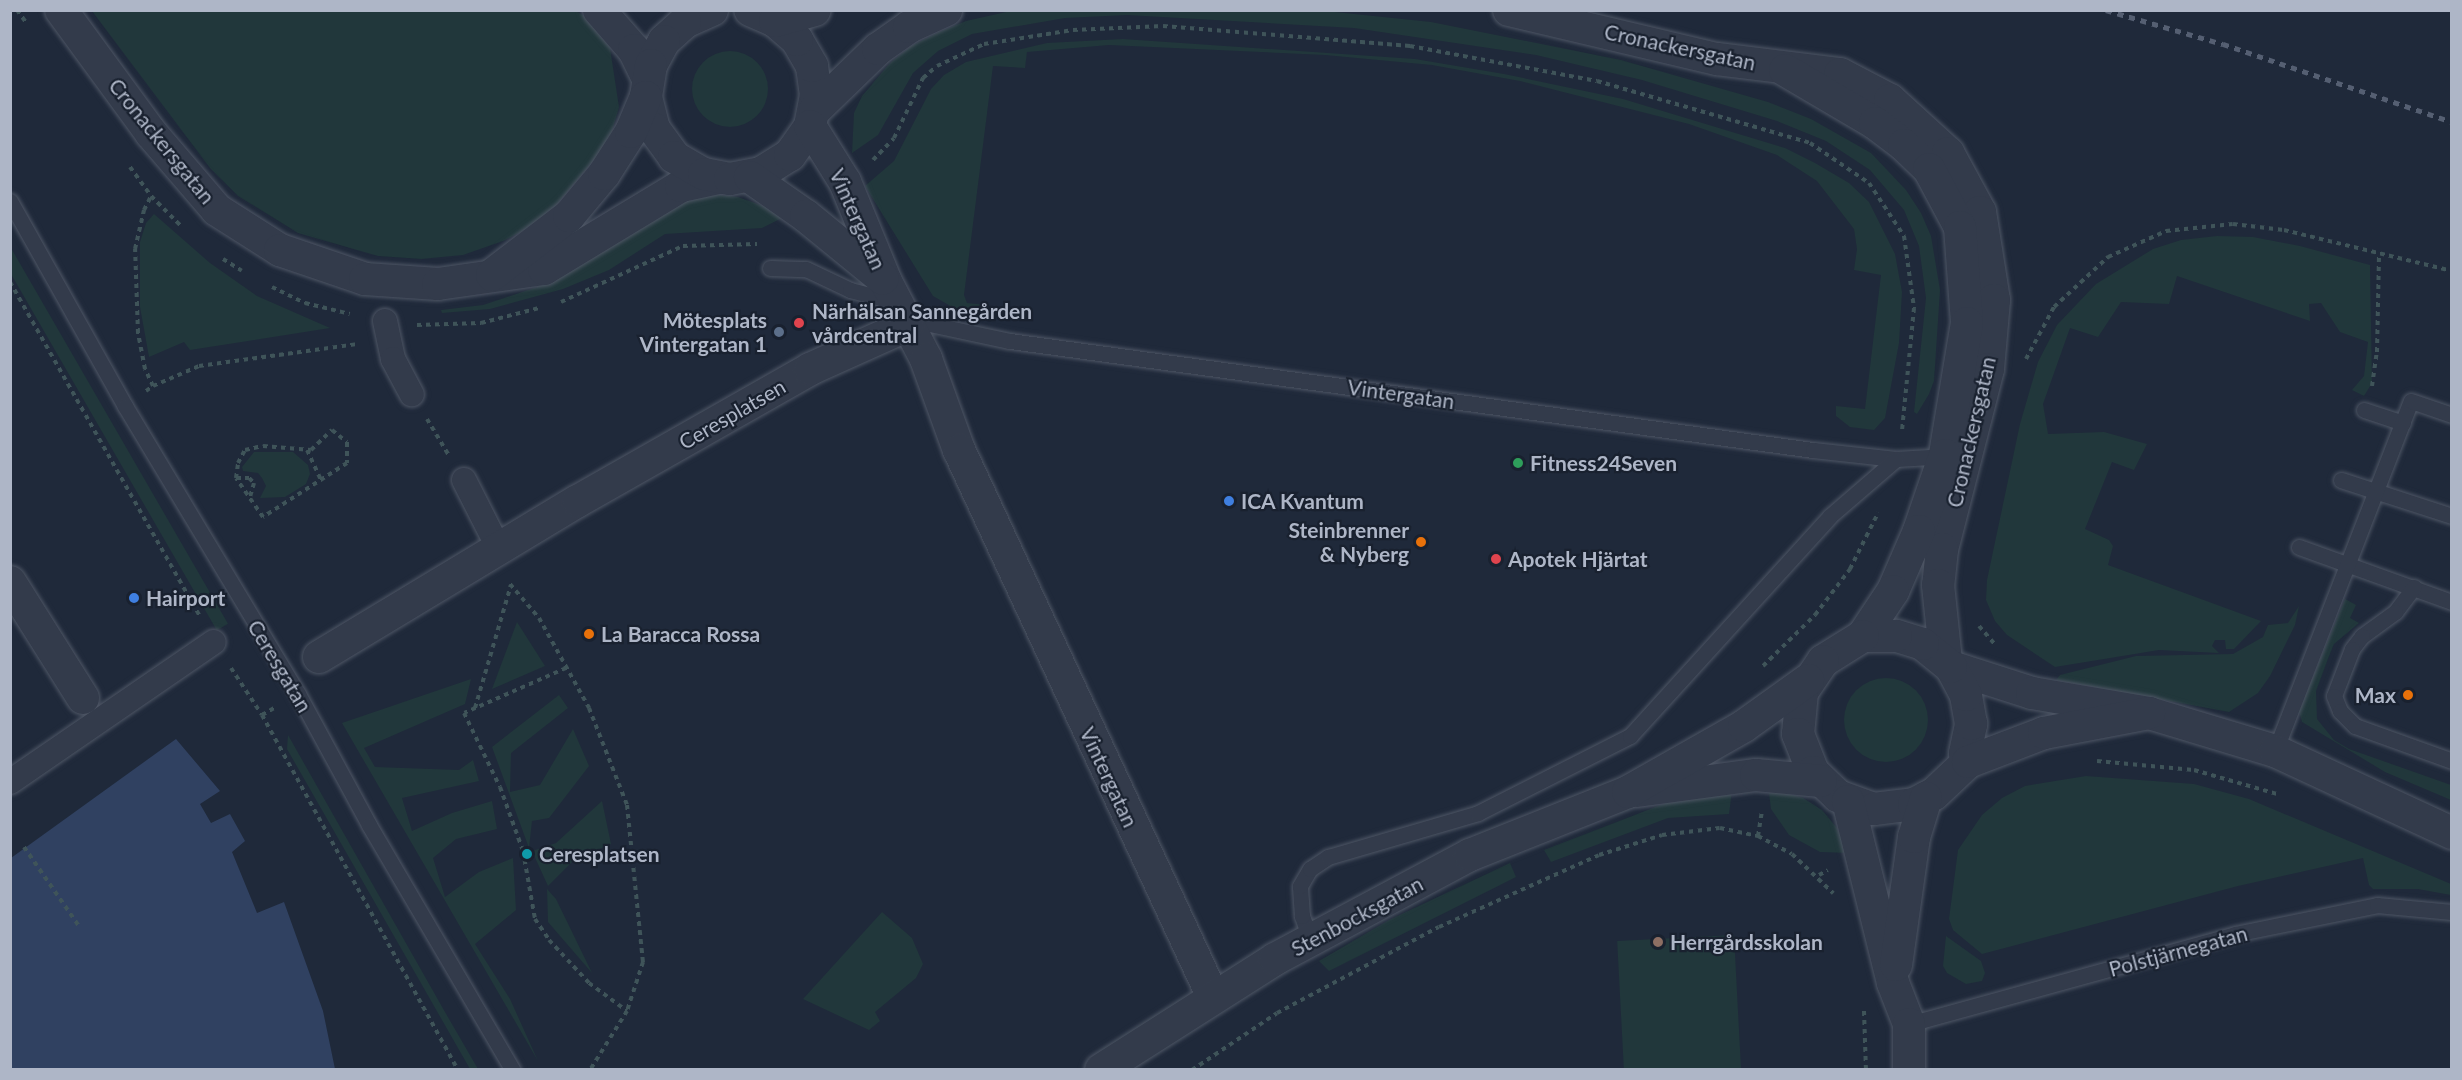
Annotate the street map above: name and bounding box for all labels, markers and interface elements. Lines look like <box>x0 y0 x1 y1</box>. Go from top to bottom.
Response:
street label: Cronackersgatan <box>1602 19 1758 75</box>
street label: Cronackersgatan <box>104 73 220 209</box>
street label: Vintergatan <box>825 165 891 273</box>
place label: Närhälsan Sannegården vårdcentral <box>812 298 1032 348</box>
place label: Mötesplats Vintergatan 1 <box>640 307 767 357</box>
marker: Närhälsan Sannegården vårdcentral <box>790 314 808 332</box>
marker: Mötesplats Vintergatan 1 <box>772 325 786 339</box>
street label: Cronackersgatan <box>1941 354 2001 510</box>
street label: Ceresplatsen <box>674 373 790 455</box>
street label: Vintergatan <box>1346 374 1456 414</box>
place label: Fitness24Seven <box>1530 450 1677 476</box>
marker: Fitness24Seven <box>1511 456 1525 470</box>
place label: ICA Kvantum <box>1241 488 1365 514</box>
marker: ICA Kvantum <box>1222 494 1236 508</box>
place label: Steinbrenner & Nyberg <box>1288 517 1409 567</box>
marker: Steinbrenner & Nyberg <box>1414 535 1428 549</box>
place label: Apotek Hjärtat <box>1508 546 1648 572</box>
marker: Apotek Hjärtat <box>1489 552 1503 566</box>
place label: Hairport <box>146 585 225 611</box>
marker: Hairport <box>127 591 141 605</box>
street label: Ceresgatan <box>243 615 317 717</box>
place label: La Baracca Rossa <box>601 621 760 647</box>
marker: La Baracca Rossa <box>582 627 596 641</box>
place label: Max <box>2355 682 2396 708</box>
marker: Max <box>2401 688 2415 702</box>
street label: Vintergatan <box>1075 723 1143 831</box>
place label: Ceresplatsen <box>539 841 660 867</box>
marker: Ceresplatsen <box>520 847 534 861</box>
street label: Stenbocksgatan <box>1287 871 1427 961</box>
street label: Polstjärnegatan <box>2106 920 2250 982</box>
place label: Herrgårdsskolan <box>1670 929 1823 955</box>
marker: Herrgårdsskolan <box>1651 935 1665 949</box>

